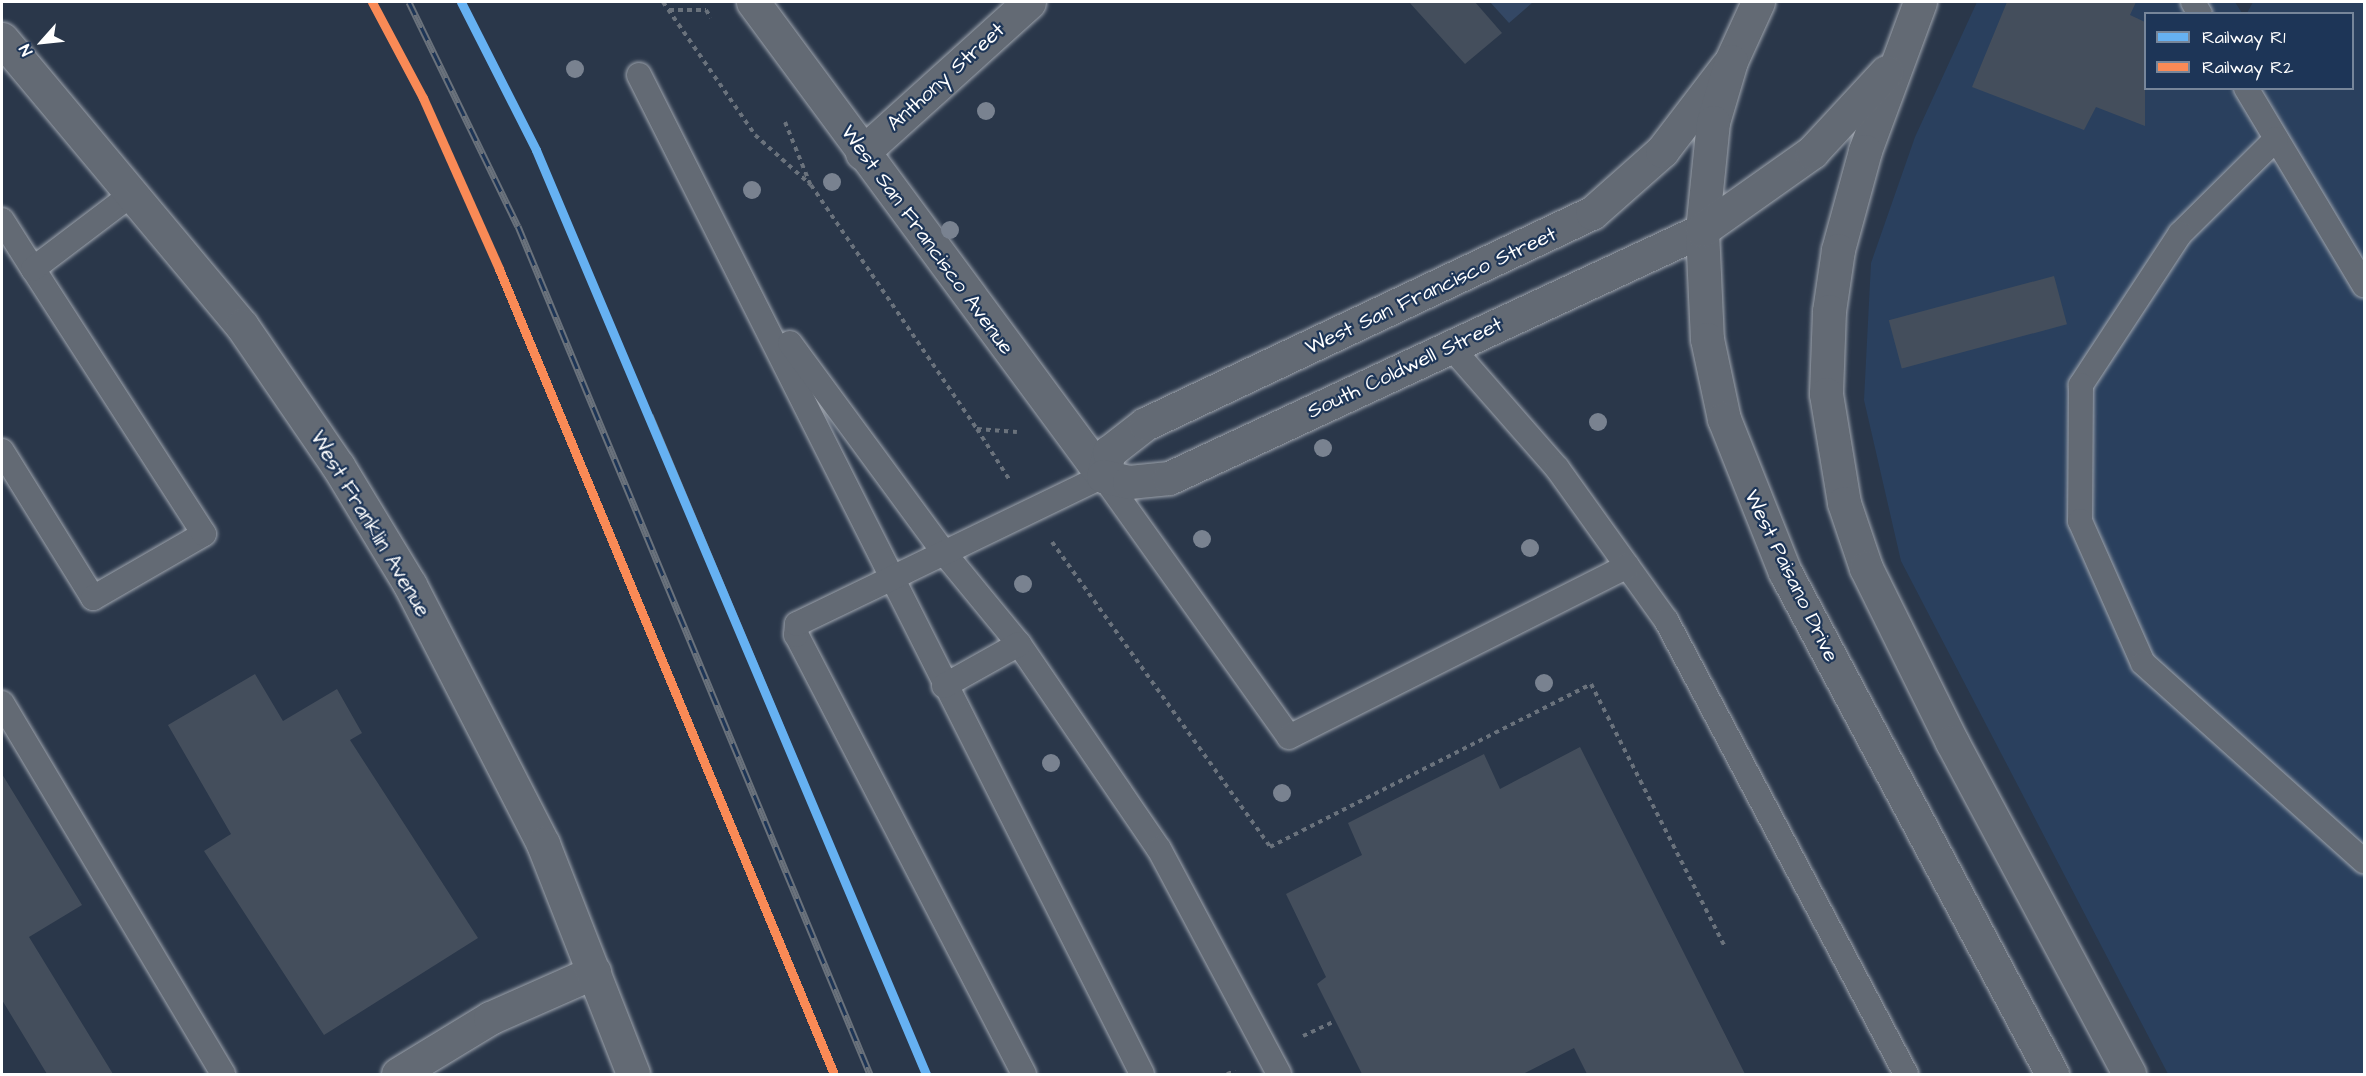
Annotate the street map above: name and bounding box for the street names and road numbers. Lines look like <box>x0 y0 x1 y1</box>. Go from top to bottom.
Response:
street label: Anthony Street <box>882 17 1010 137</box>
street label: West San Francisco Avenue <box>835 120 1019 360</box>
street label: West San Francisco Street <box>1301 222 1561 360</box>
street label: South Coldwell Street <box>1304 312 1506 424</box>
street label: West Franklin Avenue <box>305 426 435 622</box>
street label: West Paisano Drive <box>1738 486 1844 666</box>

